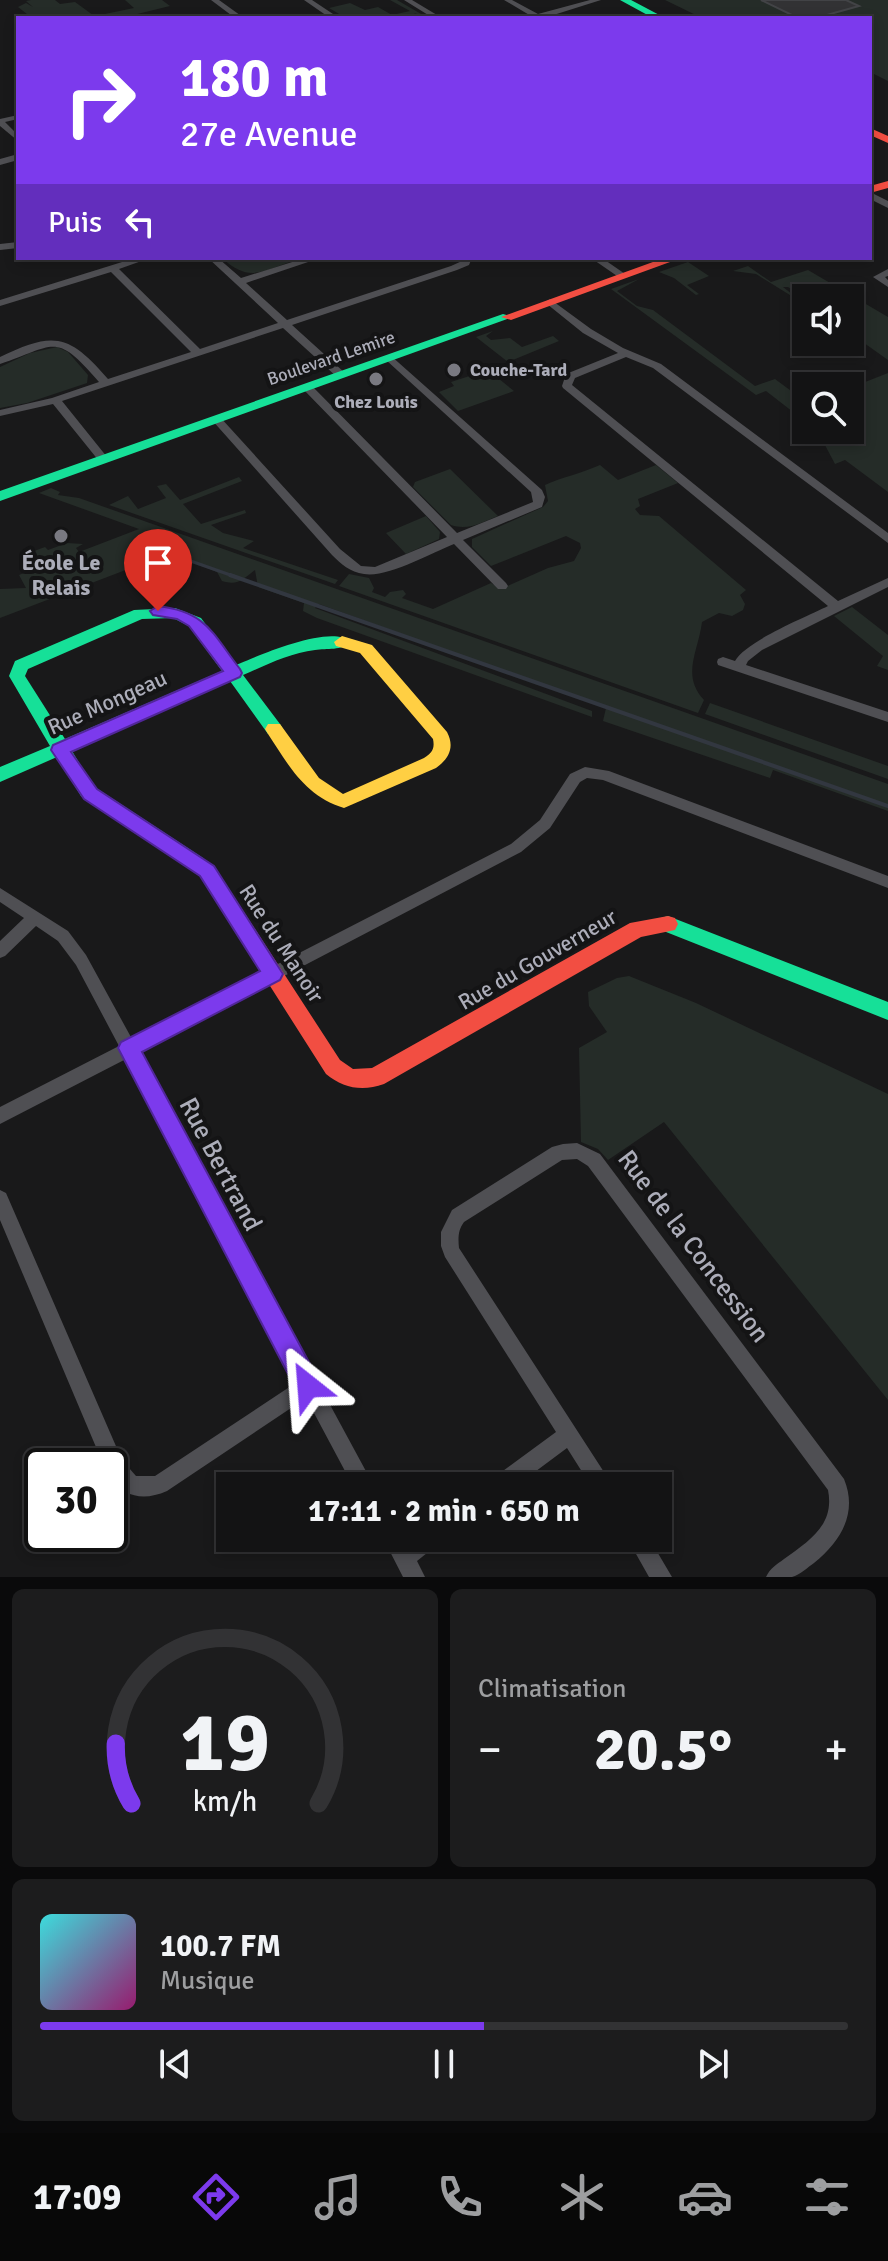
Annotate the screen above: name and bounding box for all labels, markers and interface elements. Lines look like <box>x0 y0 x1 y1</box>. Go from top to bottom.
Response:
text: 180 m <box>180 43 328 112</box>
icon: right <box>48 48 152 152</box>
text: 27e Avenue <box>180 112 357 157</box>
icon: left <box>118 200 162 244</box>
text: Puis <box>48 204 102 241</box>
map controls <box>792 284 864 444</box>
button: sound <box>792 284 864 356</box>
street label: Boulevard Lemire <box>264 326 398 390</box>
place label: Couche-Tard <box>470 359 567 381</box>
marker: Couche-Tard <box>445 361 463 379</box>
marker: Chez Louis <box>367 370 385 388</box>
button: search <box>792 372 864 444</box>
place label: Chez Louis <box>334 391 418 413</box>
marker: École Le Relais <box>52 527 70 545</box>
pin <box>124 529 192 611</box>
icon: arrive <box>136 541 180 585</box>
place label: École Le Relais <box>22 549 100 601</box>
street label: Rue Mongeau <box>43 664 171 741</box>
street label: Rue du Manoir <box>233 879 330 1007</box>
street label: Rue du Gouverneur <box>453 903 621 1016</box>
street label: Rue Bertrand <box>172 1092 269 1237</box>
street label: Rue de la Concession <box>610 1144 776 1349</box>
position arrow <box>266 1344 350 1428</box>
speed limit sign: 30 <box>24 1448 128 1552</box>
text: 17:11 · 2 min · 650 m <box>308 1493 580 1530</box>
text: Climatisation <box>478 1673 627 1705</box>
text: 19 <box>180 1692 270 1794</box>
text: 20.5° <box>594 1713 732 1787</box>
text: − <box>478 1723 502 1777</box>
text: + <box>824 1723 848 1777</box>
text: km/h <box>193 1784 257 1819</box>
text: 100.7 FM <box>160 1928 281 1965</box>
text: Musique <box>160 1965 255 1997</box>
icon: previous <box>153 2042 197 2086</box>
icon: pause <box>422 2042 466 2086</box>
icon: next <box>691 2042 735 2086</box>
icon: directions <box>188 2169 244 2225</box>
icon: music <box>310 2169 366 2225</box>
icon: phone <box>432 2169 488 2225</box>
icon: climate <box>554 2169 610 2225</box>
icon: car <box>677 2169 733 2225</box>
icon: filters <box>799 2169 855 2225</box>
text: 17:09 <box>33 2175 121 2220</box>

